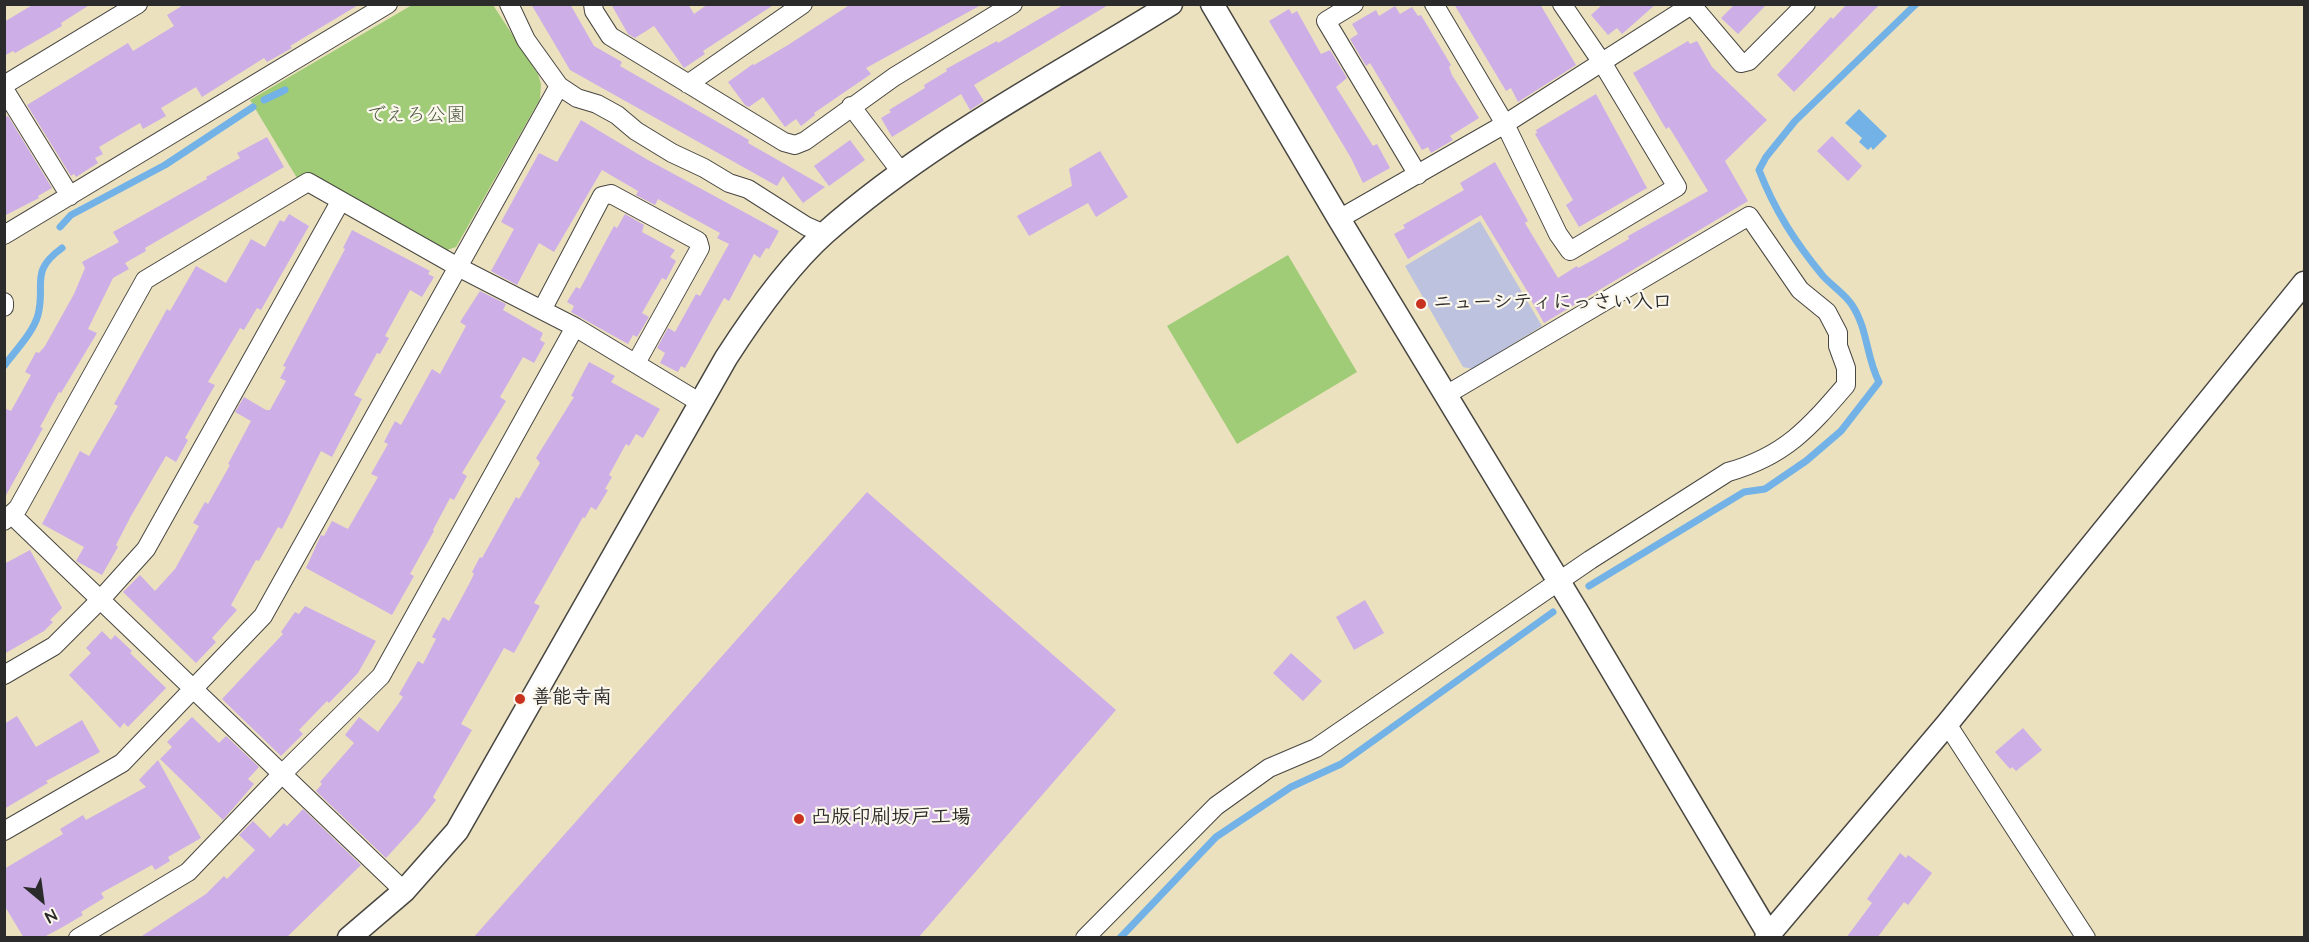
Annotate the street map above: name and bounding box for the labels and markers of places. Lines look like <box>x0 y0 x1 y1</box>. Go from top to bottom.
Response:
place label: ニューシティにっさい入口 <box>1433 292 1673 316</box>
marker: ニューシティにっさい入口 <box>1414 297 1428 311</box>
place label: 善能寺南 <box>532 687 612 711</box>
marker: 善能寺南 <box>513 692 527 706</box>
place label: 凸版印刷坂戸工場 <box>811 807 971 831</box>
marker: 凸版印刷坂戸工場 <box>792 812 806 826</box>

